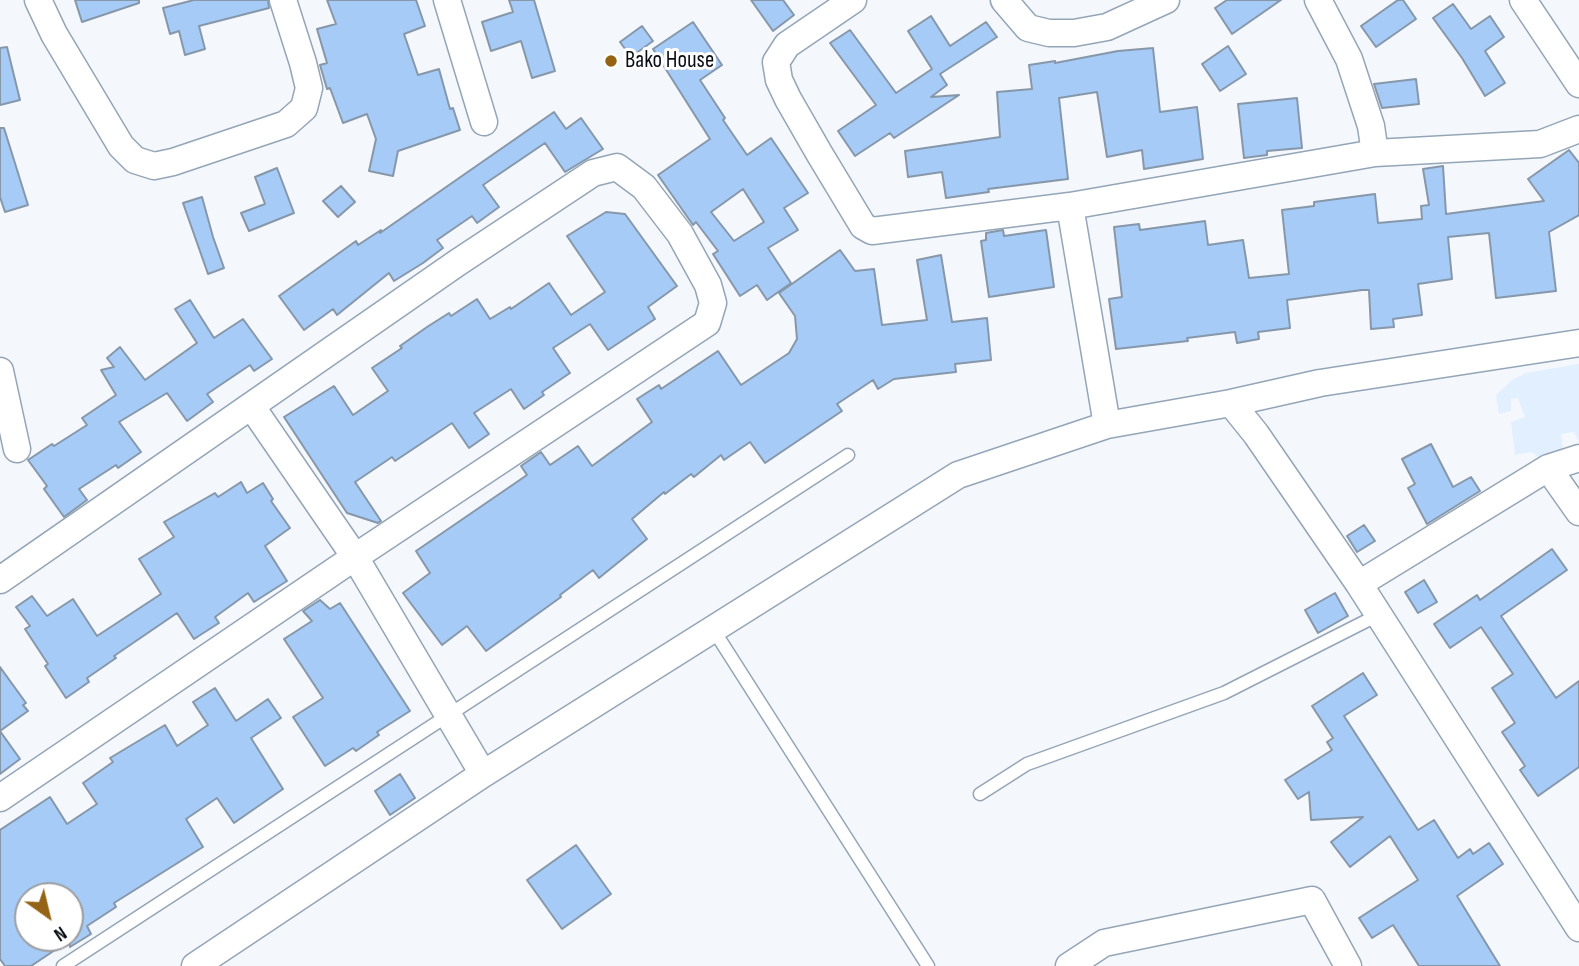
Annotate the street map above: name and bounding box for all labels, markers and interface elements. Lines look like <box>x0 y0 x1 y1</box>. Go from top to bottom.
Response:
place label: Bako House <box>625 47 714 75</box>
marker: Bako House <box>603 53 619 69</box>
north arrow <box>14 882 84 952</box>
text: N <box>49 921 71 946</box>

